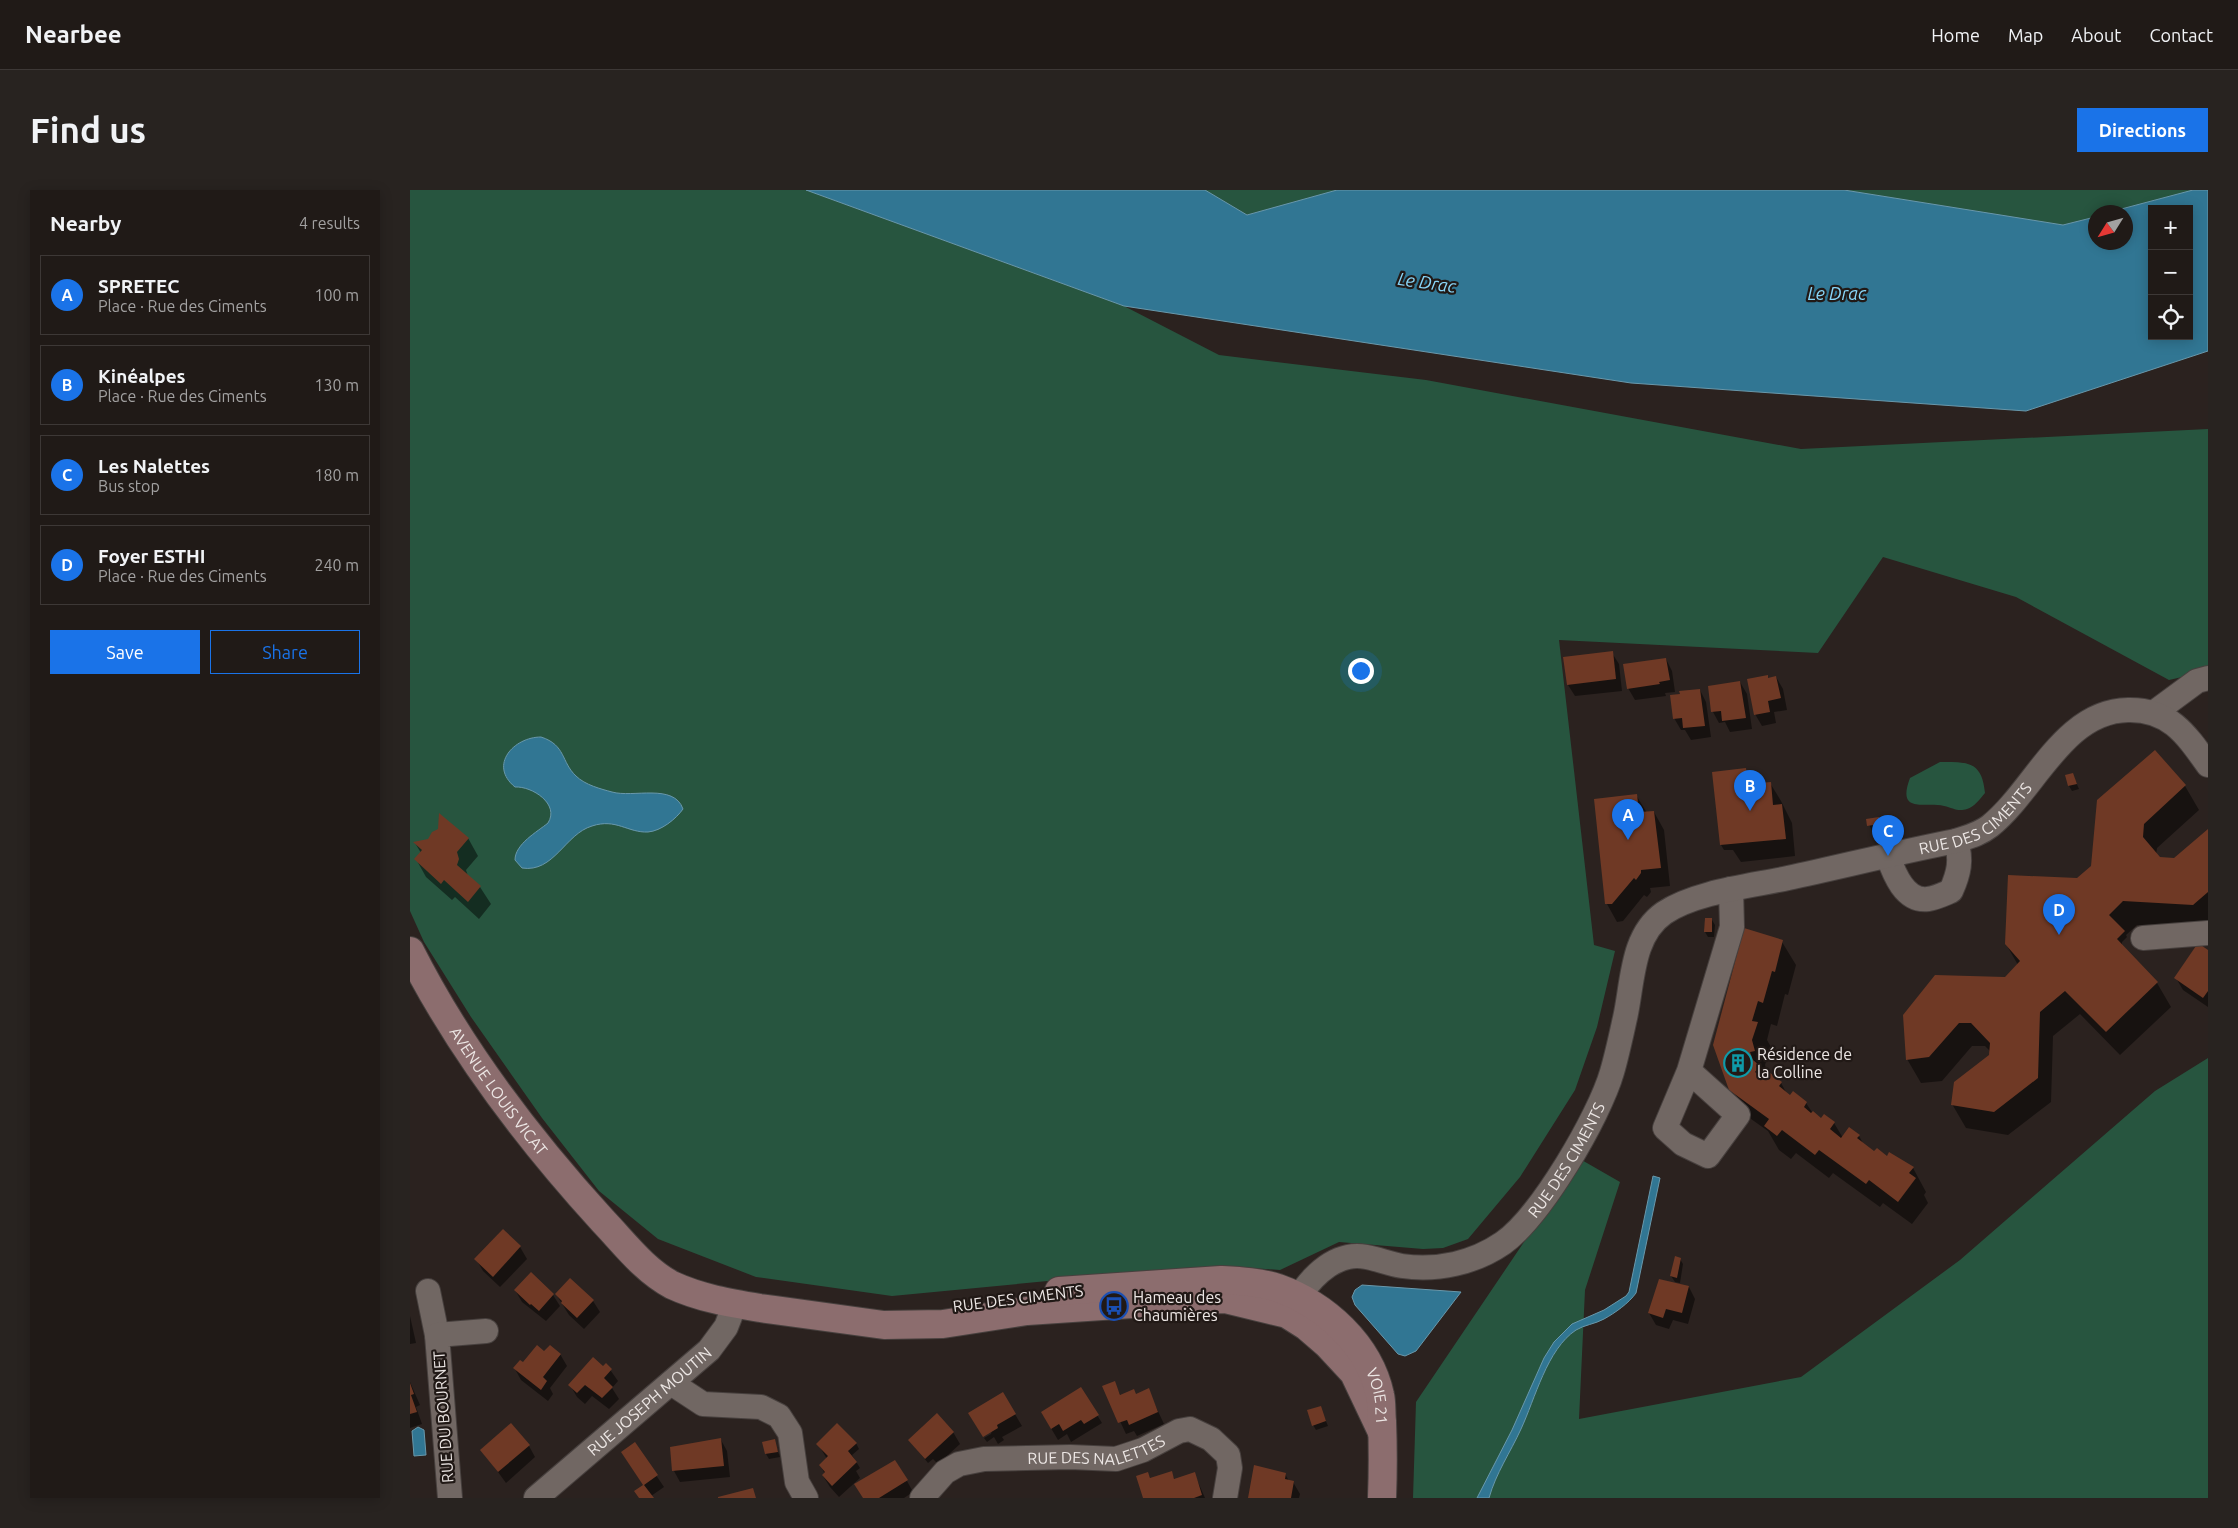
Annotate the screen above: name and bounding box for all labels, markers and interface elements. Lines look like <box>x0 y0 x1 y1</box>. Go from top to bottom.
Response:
text: Nearbee <box>25 21 122 48</box>
text: Home <box>1931 25 1980 45</box>
text: Map <box>2008 25 2043 45</box>
text: About <box>2071 25 2121 45</box>
text: Contact <box>2149 25 2213 45</box>
button: Directions <box>2077 108 2208 152</box>
text: Find us <box>30 110 146 150</box>
north arrow <box>2088 205 2133 250</box>
map controls <box>2148 205 2193 340</box>
button: + <box>2148 205 2193 250</box>
text: Nearby <box>50 211 121 235</box>
text: 4 results <box>299 214 360 232</box>
button: − <box>2148 250 2193 295</box>
water label: Le Drac <box>1397 268 1458 296</box>
text: SPRETEC <box>98 275 179 297</box>
water label: Le Drac <box>1808 283 1867 303</box>
text: A <box>61 286 73 304</box>
text: 100 m <box>314 286 359 304</box>
button: locate <box>2148 295 2193 340</box>
text: Place · Rue des Ciments <box>98 297 267 315</box>
text: Kinéalpes <box>98 365 186 387</box>
text: B <box>62 376 72 394</box>
text: 130 m <box>314 376 359 394</box>
text: Place · Rue des Ciments <box>98 387 267 405</box>
text: Les Nalettes <box>98 455 210 477</box>
text: C <box>62 466 72 484</box>
text: 180 m <box>314 466 359 484</box>
text: Bus stop <box>98 477 160 495</box>
text: Foyer ESTHI <box>98 545 206 567</box>
text: D <box>61 556 73 574</box>
text: 240 m <box>314 556 359 574</box>
text: Place · Rue des Ciments <box>98 567 267 585</box>
button: Save <box>50 630 200 674</box>
button: Share <box>210 630 360 674</box>
your location <box>1348 658 1374 684</box>
pin: B <box>1734 770 1766 811</box>
street label: RUE DES CIMENTS <box>1917 779 2035 857</box>
pin: A <box>1612 799 1644 840</box>
pin: C <box>1872 815 1904 856</box>
pin: D <box>2043 894 2075 935</box>
street label: AVENUE LOUIS VICAT <box>446 1024 551 1159</box>
place label: Résidence de la Colline <box>1757 1045 1852 1081</box>
building icon: Résidence de la Colline <box>1723 1048 1753 1078</box>
street label: RUE DES CIMENTS <box>1524 1100 1608 1221</box>
street label: RUE DES CIMENTS <box>952 1281 1084 1315</box>
place label: Hameau des Chaumières <box>1133 1288 1221 1324</box>
bus stop icon: Hameau des Chaumières <box>1099 1291 1129 1321</box>
street label: RUE JOSEPH MOUTIN <box>584 1343 715 1459</box>
street label: RUE DU BOURNET <box>429 1350 457 1484</box>
street label: VOIE 21 <box>1363 1365 1391 1425</box>
street label: RUE DES NALETTES <box>1027 1431 1168 1468</box>

